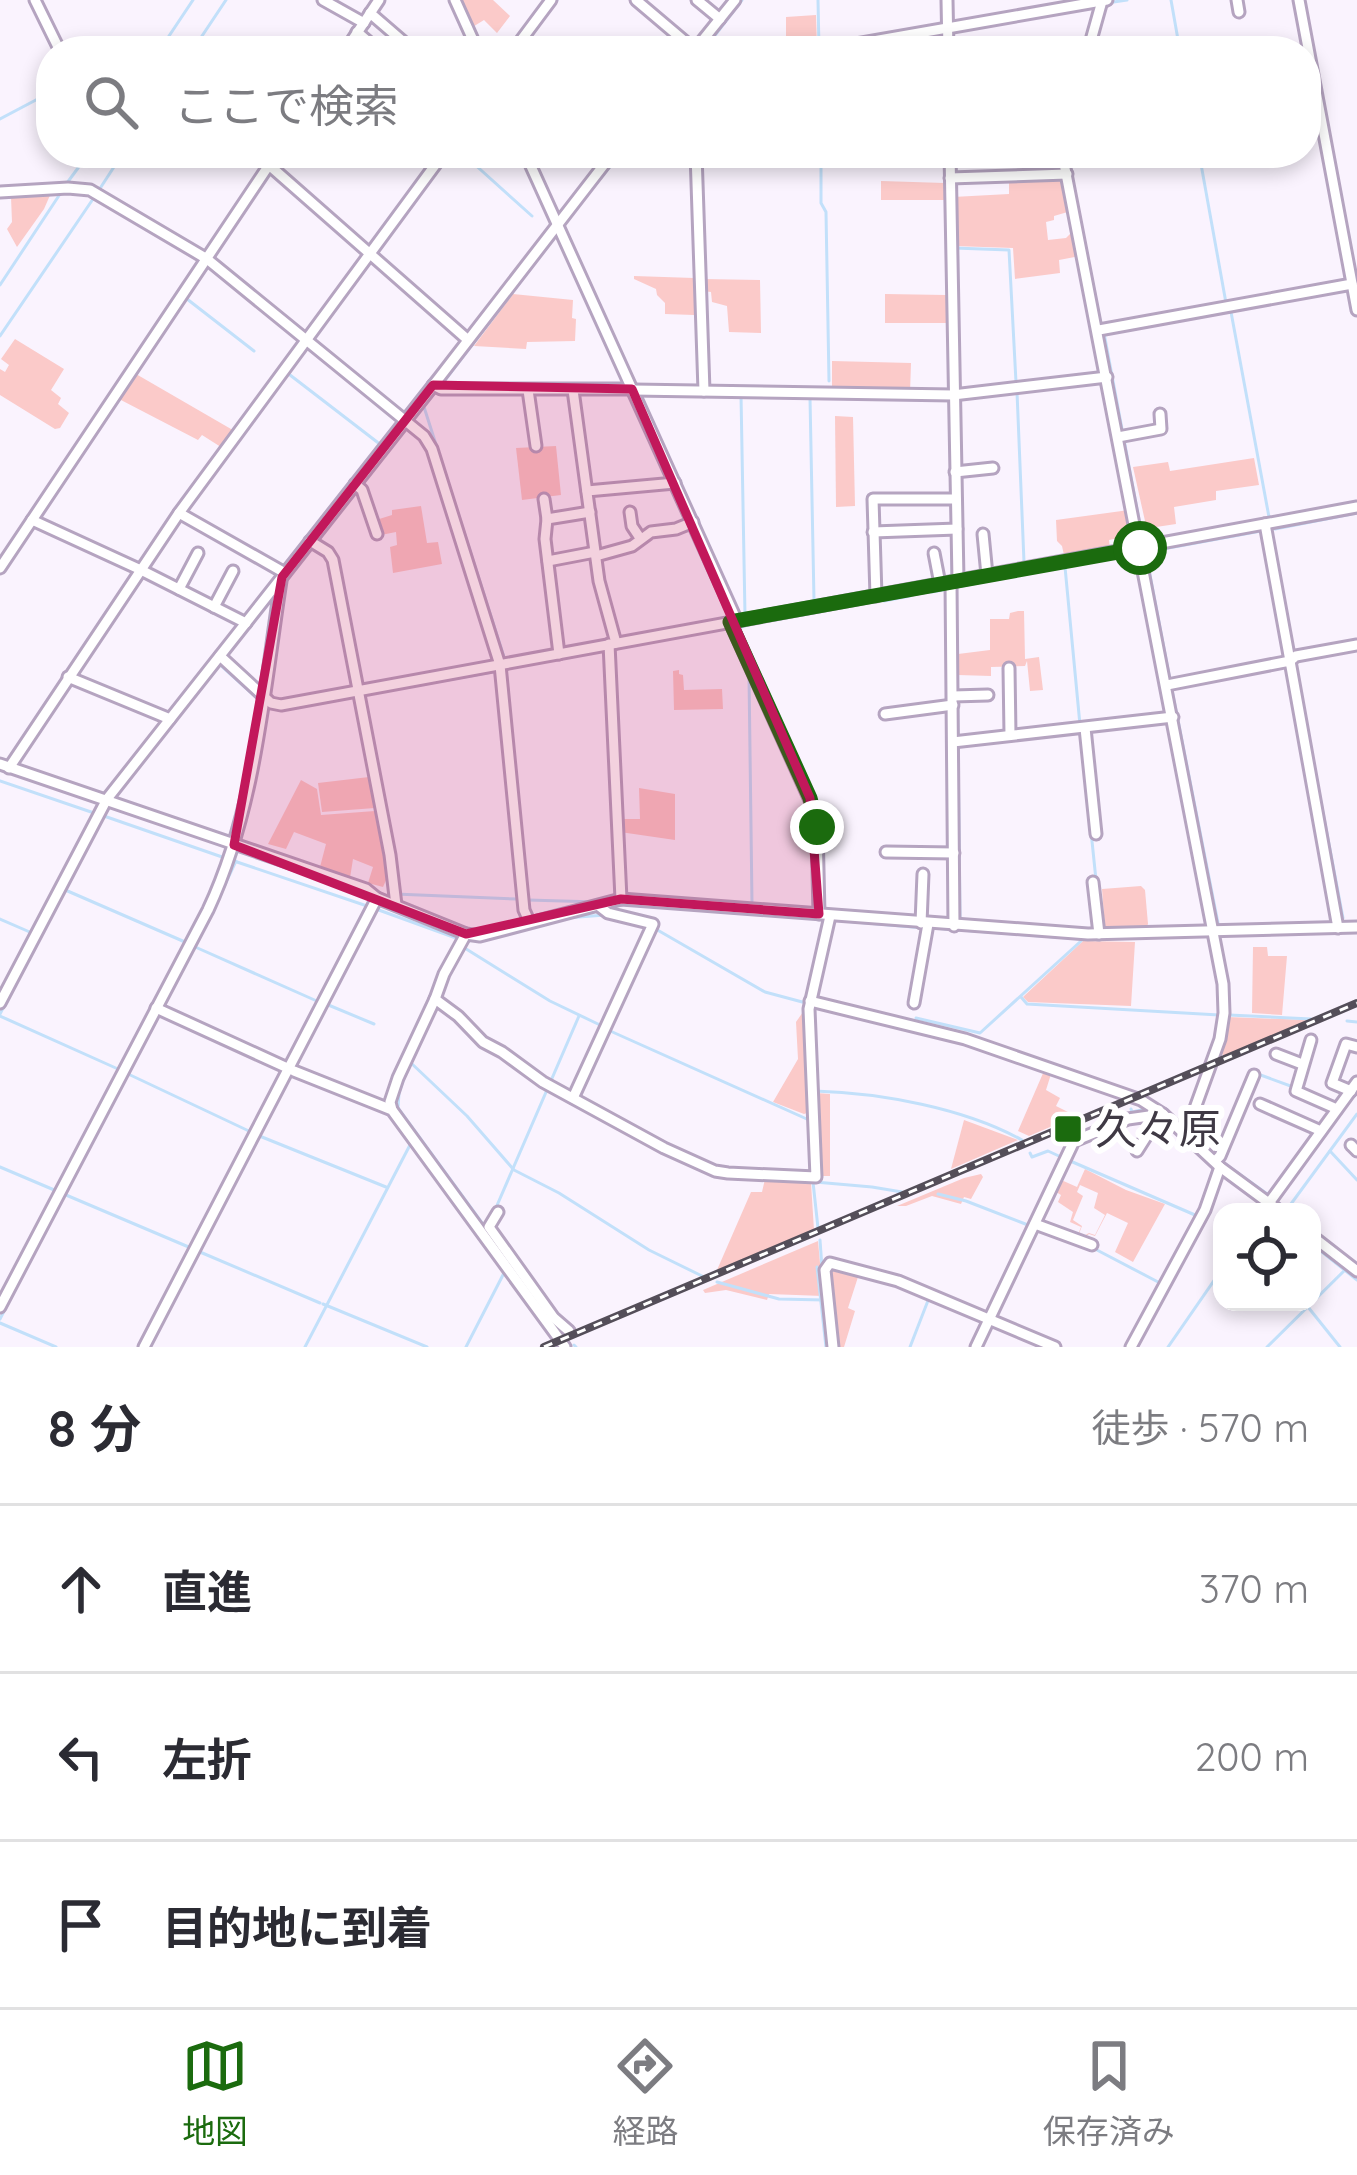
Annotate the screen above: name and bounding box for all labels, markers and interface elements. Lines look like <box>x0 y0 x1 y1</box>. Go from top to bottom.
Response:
search box <box>36 36 1321 168</box>
icon: search <box>78 69 144 135</box>
text: ここで検索 <box>174 77 399 133</box>
route start <box>1113 521 1167 575</box>
route end <box>790 800 844 854</box>
place label: 久々原 <box>1095 1102 1221 1155</box>
marker: 久々原 <box>1052 1113 1084 1145</box>
map controls <box>1213 1203 1321 1311</box>
button: locate <box>1213 1203 1321 1311</box>
text: 8 分 <box>48 1396 141 1460</box>
text: 徒歩 · 570 m <box>1091 1403 1309 1452</box>
icon: ahead <box>48 1556 114 1622</box>
text: 直進 <box>162 1563 252 1619</box>
text: 370 m <box>1199 1564 1309 1613</box>
icon: left <box>48 1724 114 1790</box>
text: 左折 <box>162 1731 252 1787</box>
text: 200 m <box>1195 1732 1309 1781</box>
icon: arrive <box>48 1892 114 1958</box>
text: 目的地に到着 <box>162 1899 432 1955</box>
tab: 地図 <box>182 2033 248 2153</box>
tab: 経路 <box>612 2033 678 2153</box>
tab: 保存済み <box>1043 2033 1175 2153</box>

